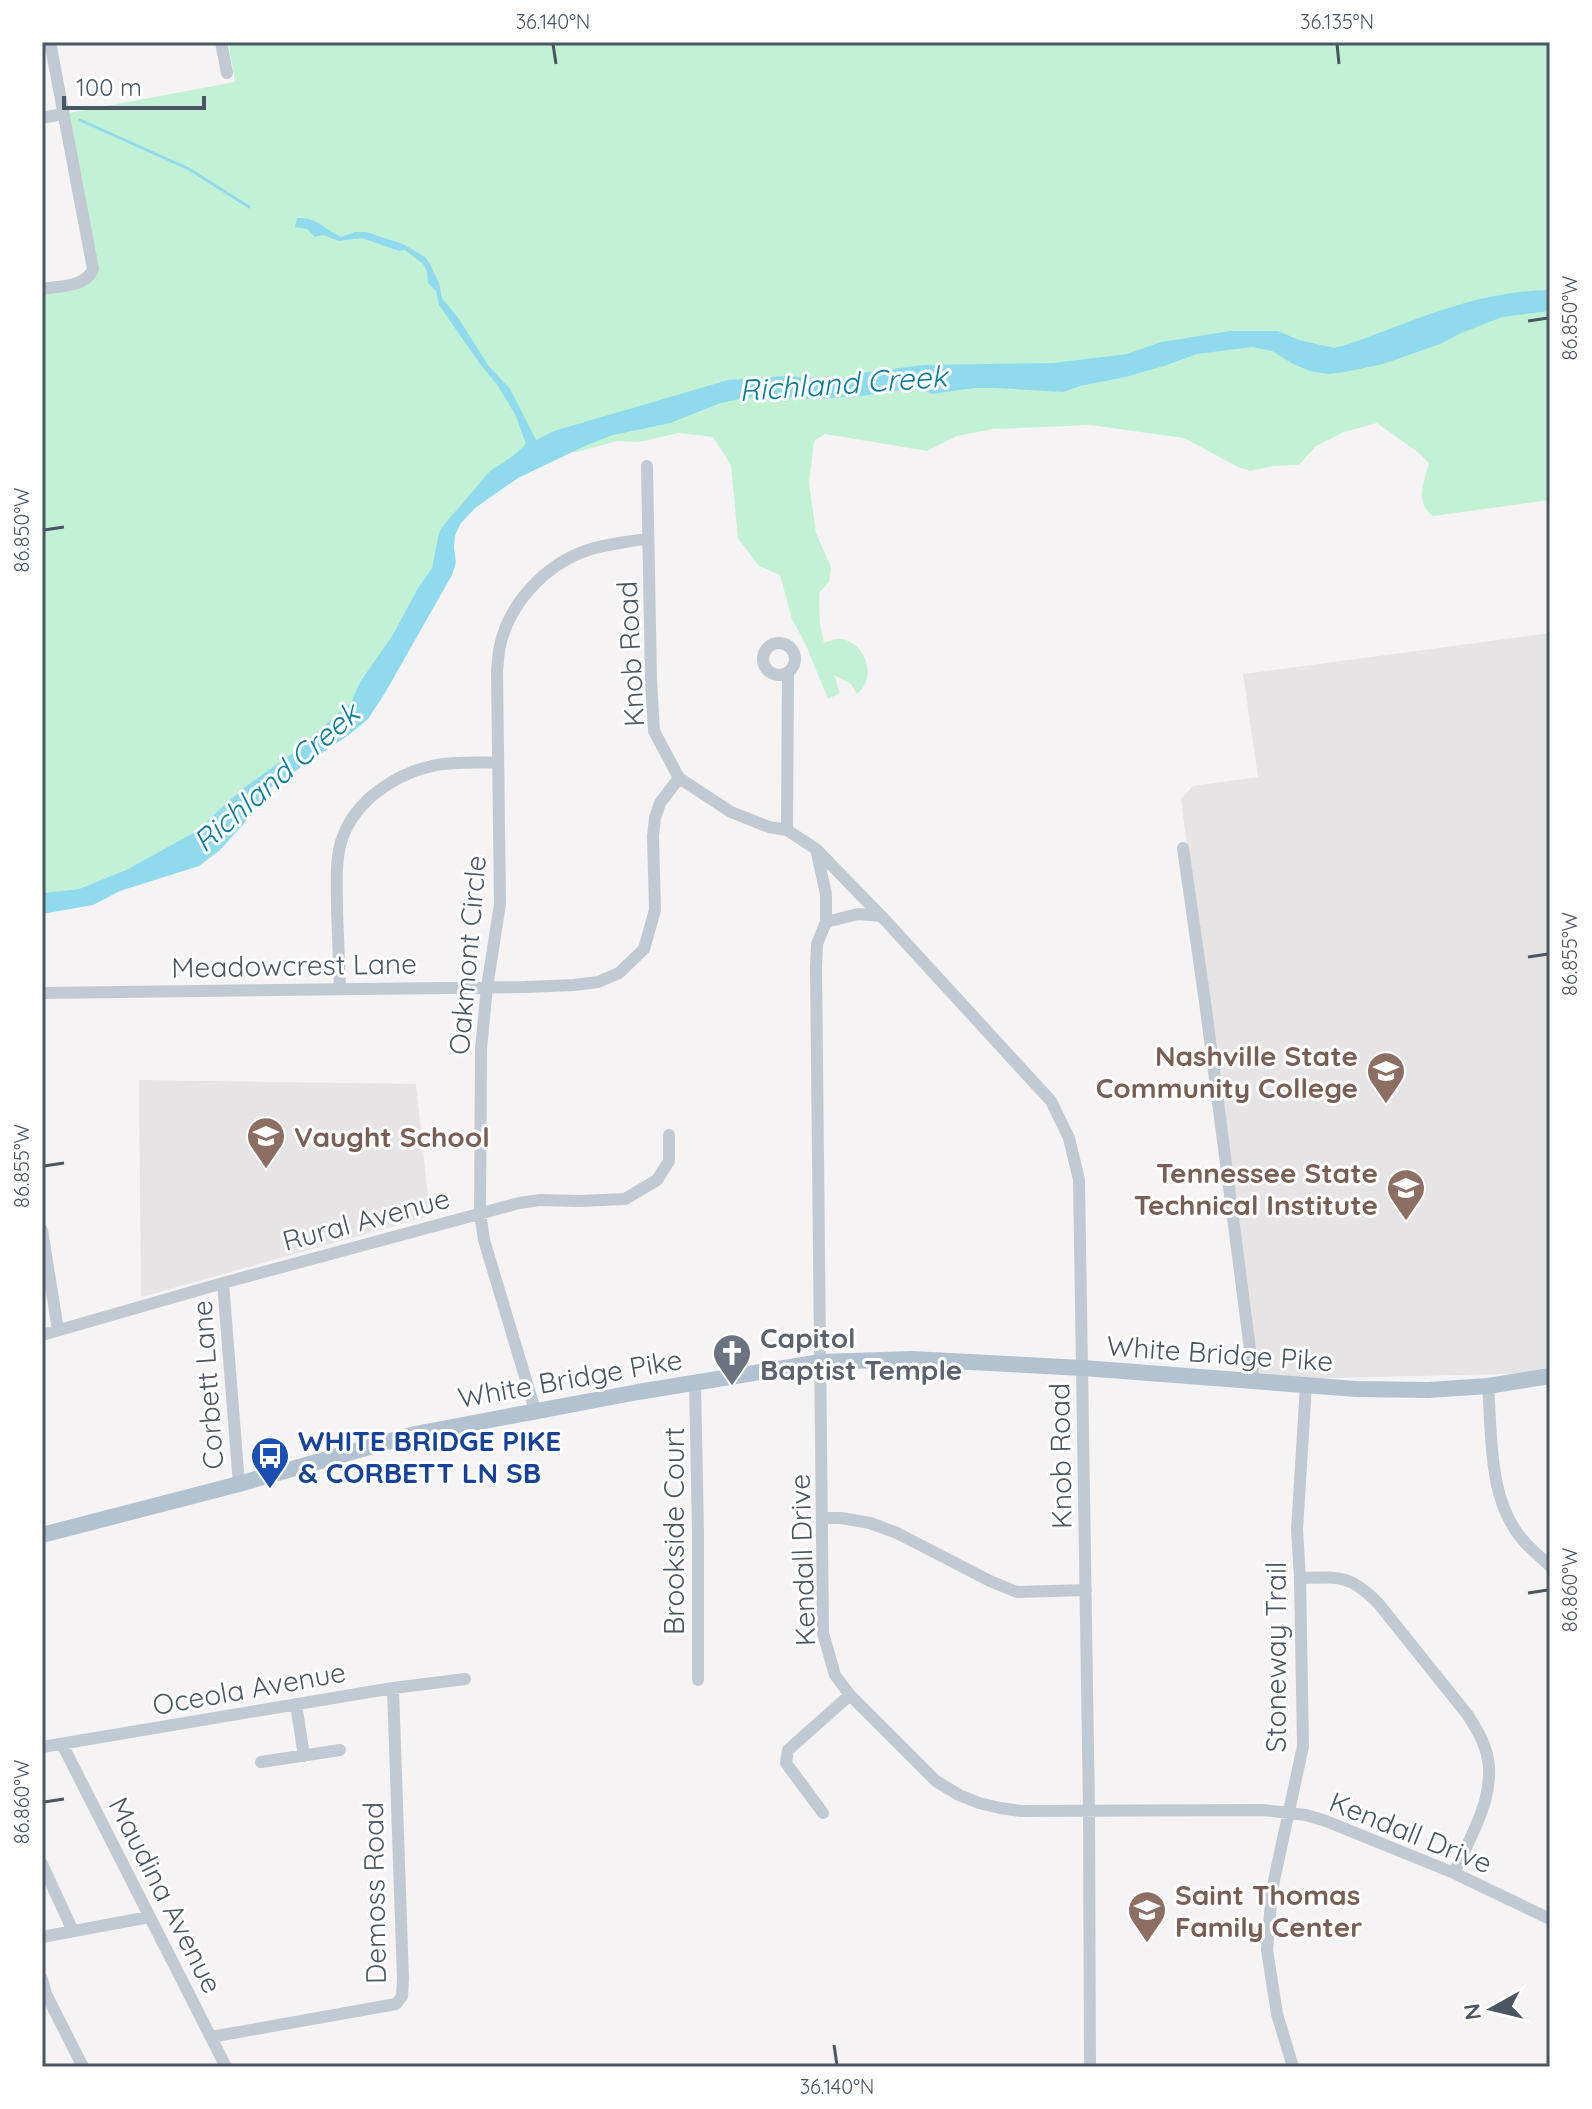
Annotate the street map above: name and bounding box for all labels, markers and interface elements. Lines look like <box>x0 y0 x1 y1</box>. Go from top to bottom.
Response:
text: 36.140°N <box>516 9 590 34</box>
text: 36.135°N <box>1300 9 1374 34</box>
scale bar <box>64 60 204 110</box>
text: 100 m <box>76 72 142 102</box>
text: 86.850°W <box>1557 276 1582 360</box>
water label: Richland Creek <box>738 357 951 409</box>
text: 86.850°W <box>9 488 34 572</box>
street label: Knob Road <box>609 580 651 728</box>
water label: Richland Creek <box>185 692 369 860</box>
street label: Oakmont Circle <box>441 854 493 1056</box>
text: 86.855°W <box>1557 912 1582 996</box>
street label: Meadowcrest Lane <box>171 945 417 985</box>
place label: Nashville State Community College <box>1096 1038 1358 1105</box>
school or university icon: Nashville State Community College <box>1365 1050 1407 1105</box>
school or university icon: Vaught School <box>245 1115 287 1170</box>
place label: Vaught School <box>294 1119 490 1154</box>
text: 86.855°W <box>9 1124 34 1208</box>
place label: Tennessee State Technical Institute <box>1134 1155 1378 1222</box>
school or university icon: Tennessee State Technical Institute <box>1385 1167 1427 1222</box>
street label: Rural Avenue <box>279 1180 453 1258</box>
street label: Corbett Lane <box>184 1299 230 1471</box>
place label: Capitol Baptist Temple <box>760 1320 962 1387</box>
street label: White Bridge Pike <box>1106 1328 1334 1378</box>
church icon: Capitol Baptist Temple <box>711 1332 753 1387</box>
street label: White Bridge Pike <box>455 1341 685 1415</box>
street label: Knob Road <box>1041 1383 1079 1529</box>
place label: WHITE BRIDGE PIKE & CORBETT LN SB <box>298 1423 561 1490</box>
street label: Brookside Court <box>656 1427 691 1635</box>
bus stop icon: WHITE BRIDGE PIKE & CORBETT LN SB <box>249 1435 291 1490</box>
street label: Kendall Drive <box>782 1473 822 1647</box>
text: 86.860°W <box>1557 1548 1582 1632</box>
street label: Stoneway Trail <box>1258 1562 1293 1752</box>
street label: Oceola Avenue <box>150 1654 348 1722</box>
text: 86.860°W <box>9 1760 34 1844</box>
street label: Kendall Drive <box>1325 1784 1497 1880</box>
street label: Maudina Avenue <box>102 1791 230 1999</box>
street label: Demoss Road <box>355 1802 393 1984</box>
place label: Saint Thomas Family Center <box>1175 1877 1362 1944</box>
school or university icon: Saint Thomas Family Center <box>1126 1889 1168 1944</box>
north arrow <box>1452 1969 1532 2049</box>
text: N <box>1457 2002 1487 2022</box>
text: 36.140°N <box>800 2074 874 2099</box>

